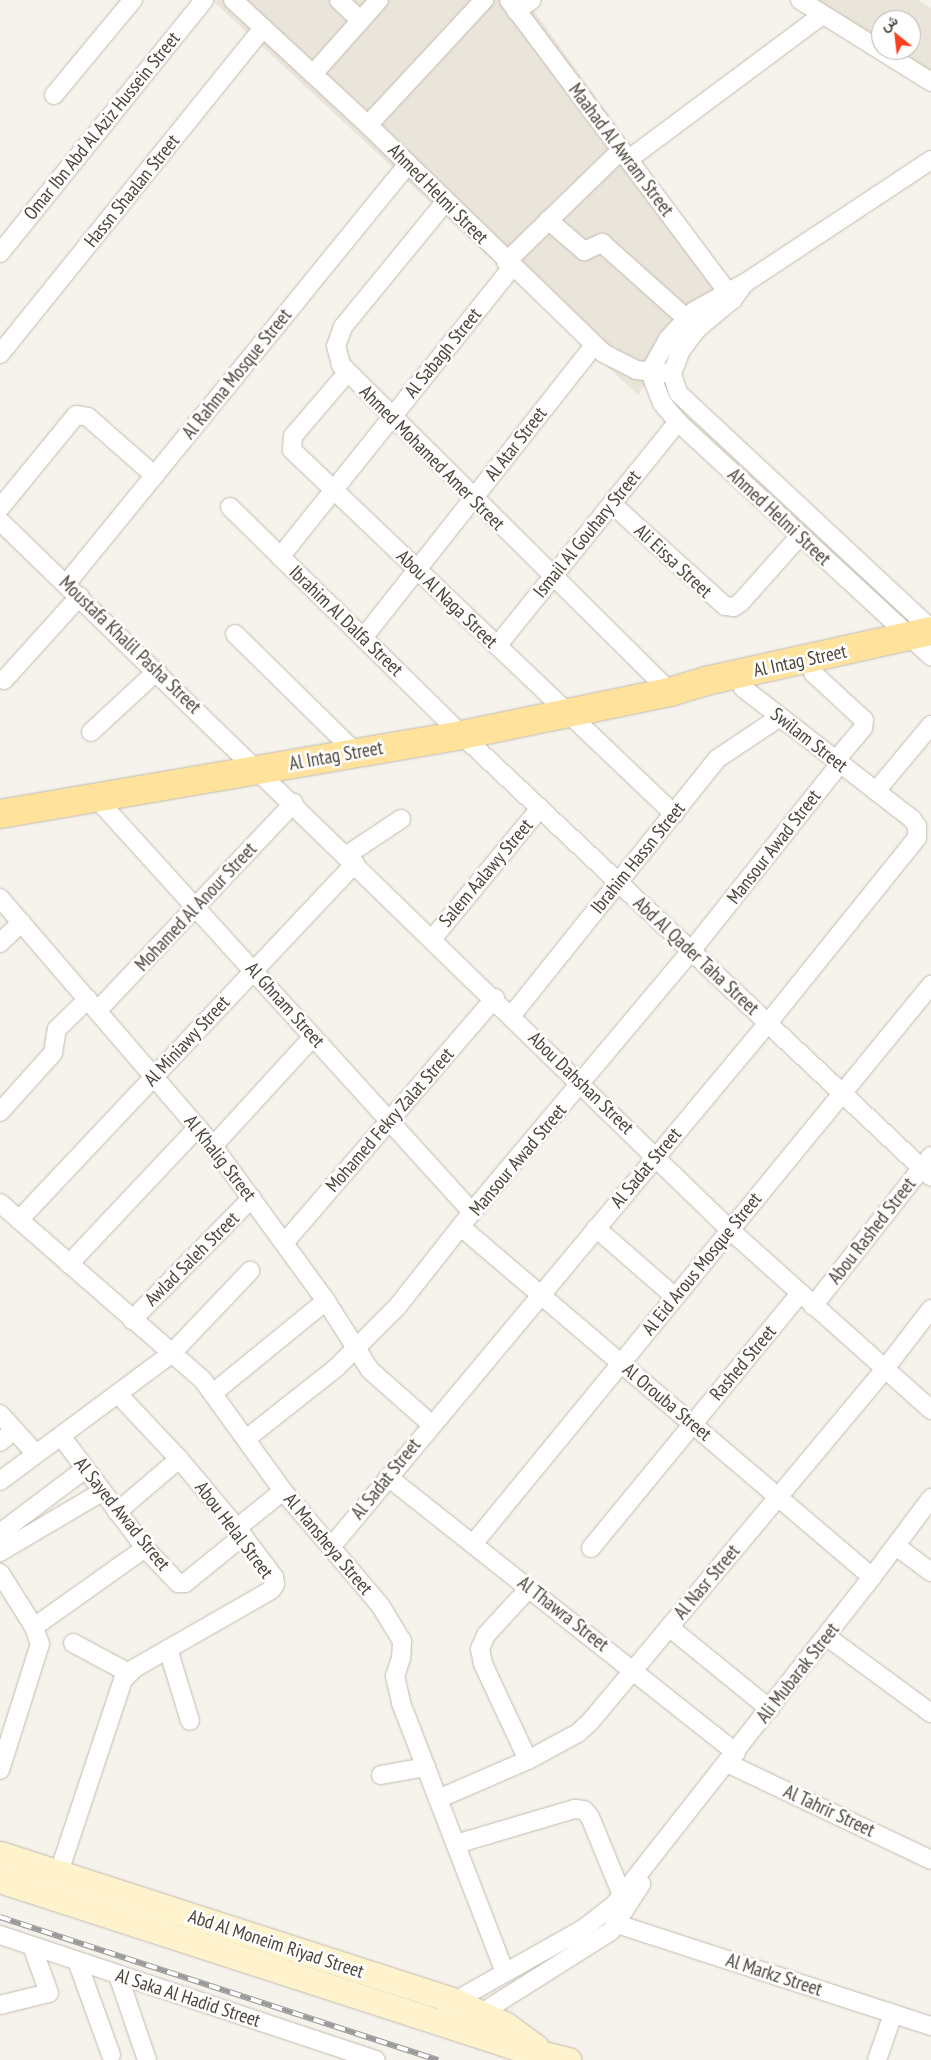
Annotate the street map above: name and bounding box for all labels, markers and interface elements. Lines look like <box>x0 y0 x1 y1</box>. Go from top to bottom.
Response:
north arrow <box>871 10 921 60</box>
text: ش <box>877 11 901 35</box>
street label: Omar Ibn Abd Al Aziz Hussein Street <box>19 27 185 225</box>
street label: Maahad Al Awram Street <box>563 79 679 221</box>
street label: Hassn Shaalan Street <box>80 130 184 252</box>
street label: Ahmed Helmi Street <box>383 139 493 249</box>
street label: Al Sabagh Street <box>400 303 486 403</box>
street label: Al Rahma Mosque Street <box>178 304 296 444</box>
street label: Ahmed Mohamed Amer Street <box>355 381 509 535</box>
street label: Al Atar Street <box>480 402 552 486</box>
street label: Ahmed Helmi Street <box>723 464 835 570</box>
street label: Ismail Al Gouhary Street <box>528 465 646 603</box>
street label: Ali Eissa Street <box>630 519 716 603</box>
street label: Abou Al Naga Street <box>392 545 502 653</box>
street label: Ibrahim Al Dalfa Street <box>284 561 408 681</box>
street label: Moustafa Khalil Pasha Street <box>54 571 206 719</box>
street label: Al Intag Street <box>751 640 849 682</box>
street label: Swilam Street <box>766 703 852 777</box>
street label: Al Intag Street <box>287 737 385 775</box>
street label: Mansour Awad Street <box>722 785 826 909</box>
street label: Ibrahim Hassn Street <box>586 798 690 918</box>
street label: Salem Aalawy Street <box>434 814 538 932</box>
street label: Mohamed Al Anour Street <box>130 838 262 976</box>
street label: Abd Al Qader Taha Street <box>628 892 764 1020</box>
street label: Al Ghnam Street <box>241 958 329 1052</box>
street label: Al Miniawy Street <box>139 991 235 1091</box>
street label: Abou Dahshan Street <box>524 1027 638 1139</box>
street label: Mohamed Fekry Zalat Street <box>321 1043 459 1197</box>
street label: Mansour Awad Street <box>465 1099 571 1221</box>
street label: Al Khalig Street <box>179 1110 261 1206</box>
street label: Al Sadat Street <box>606 1123 686 1213</box>
street label: Abou Rashed Street <box>823 1173 921 1289</box>
street label: Al Eid Arous Mosque Street <box>637 1188 767 1340</box>
street label: Awlad Saleh Street <box>140 1207 244 1311</box>
street label: Rashed Street <box>705 1321 781 1405</box>
street label: Al Orouba Street <box>618 1358 716 1446</box>
street label: Al Sadat Street <box>346 1434 426 1524</box>
street label: Al Sayed Awad Street <box>69 1453 175 1575</box>
street label: Abou Helal Street <box>190 1477 278 1583</box>
street label: Al Mansheya Street <box>279 1488 377 1600</box>
street label: Al Nasr Street <box>669 1540 745 1624</box>
street label: Al Thawra Street <box>513 1571 613 1657</box>
street label: Ali Mubarak Street <box>752 1618 844 1728</box>
street label: Al Tahrir Street <box>780 1780 878 1842</box>
street label: Abd Al Moneim Riyad Street <box>185 1905 367 1983</box>
street label: Al Markz Street <box>723 1949 825 2001</box>
street label: Al Saka Al Hadid Street <box>113 1964 263 2032</box>

